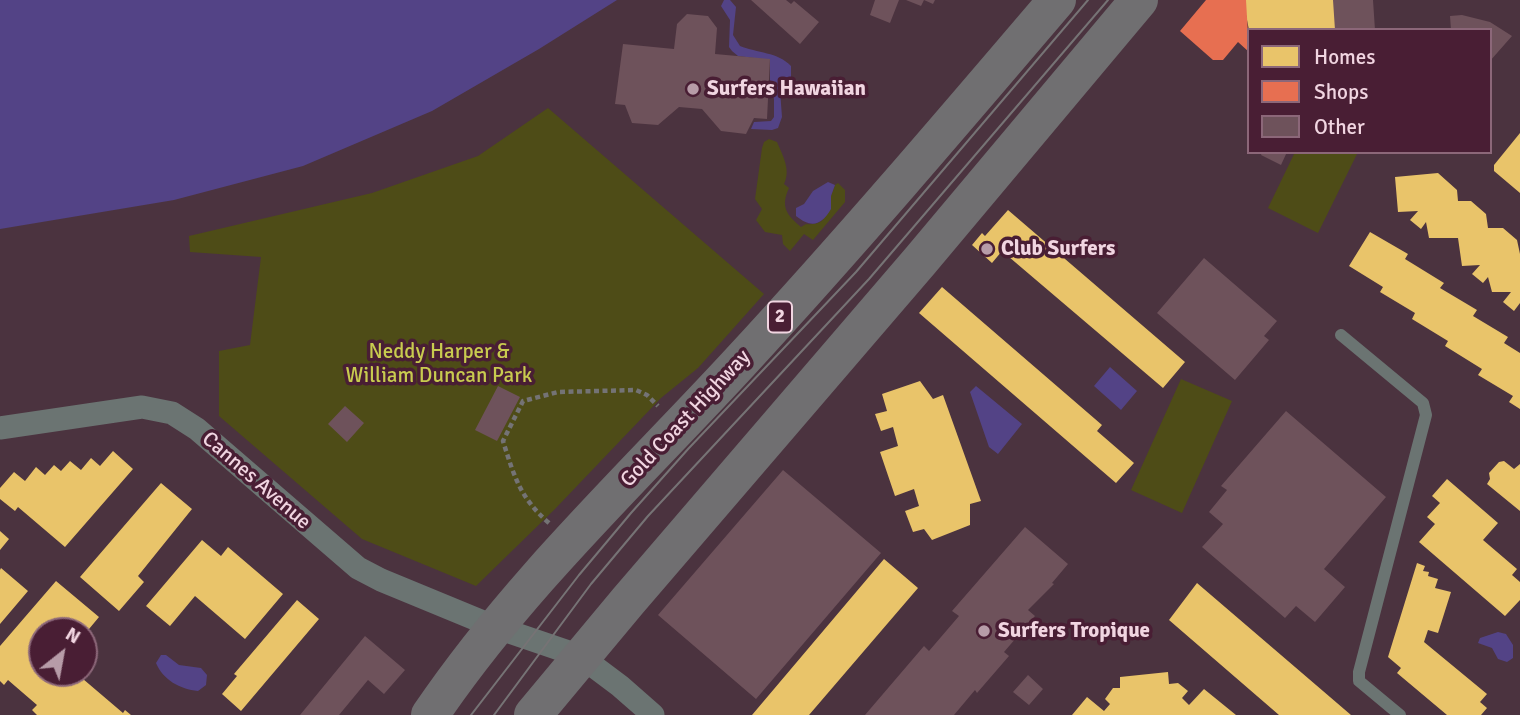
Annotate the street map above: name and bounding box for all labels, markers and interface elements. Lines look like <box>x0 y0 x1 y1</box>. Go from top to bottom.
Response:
legend <box>1247 28 1492 154</box>
text: Homes <box>1314 44 1376 70</box>
place label: Surfers Hawaiian <box>707 76 866 102</box>
text: Shops <box>1314 79 1368 105</box>
marker: Surfers Hawaiian <box>685 81 701 97</box>
text: Other <box>1314 114 1365 140</box>
place label: Club Surfers <box>1001 236 1115 262</box>
marker: Club Surfers <box>979 241 995 257</box>
road number: 2 <box>768 302 792 332</box>
park label: Neddy Harper & William Duncan Park <box>346 339 532 389</box>
street label: Gold Coast Highway <box>616 345 756 493</box>
street label: Cannes Avenue <box>196 427 316 535</box>
north arrow <box>28 617 98 687</box>
place label: Surfers Tropique <box>998 618 1150 644</box>
text: N <box>61 622 85 649</box>
marker: Surfers Tropique <box>976 623 992 639</box>

